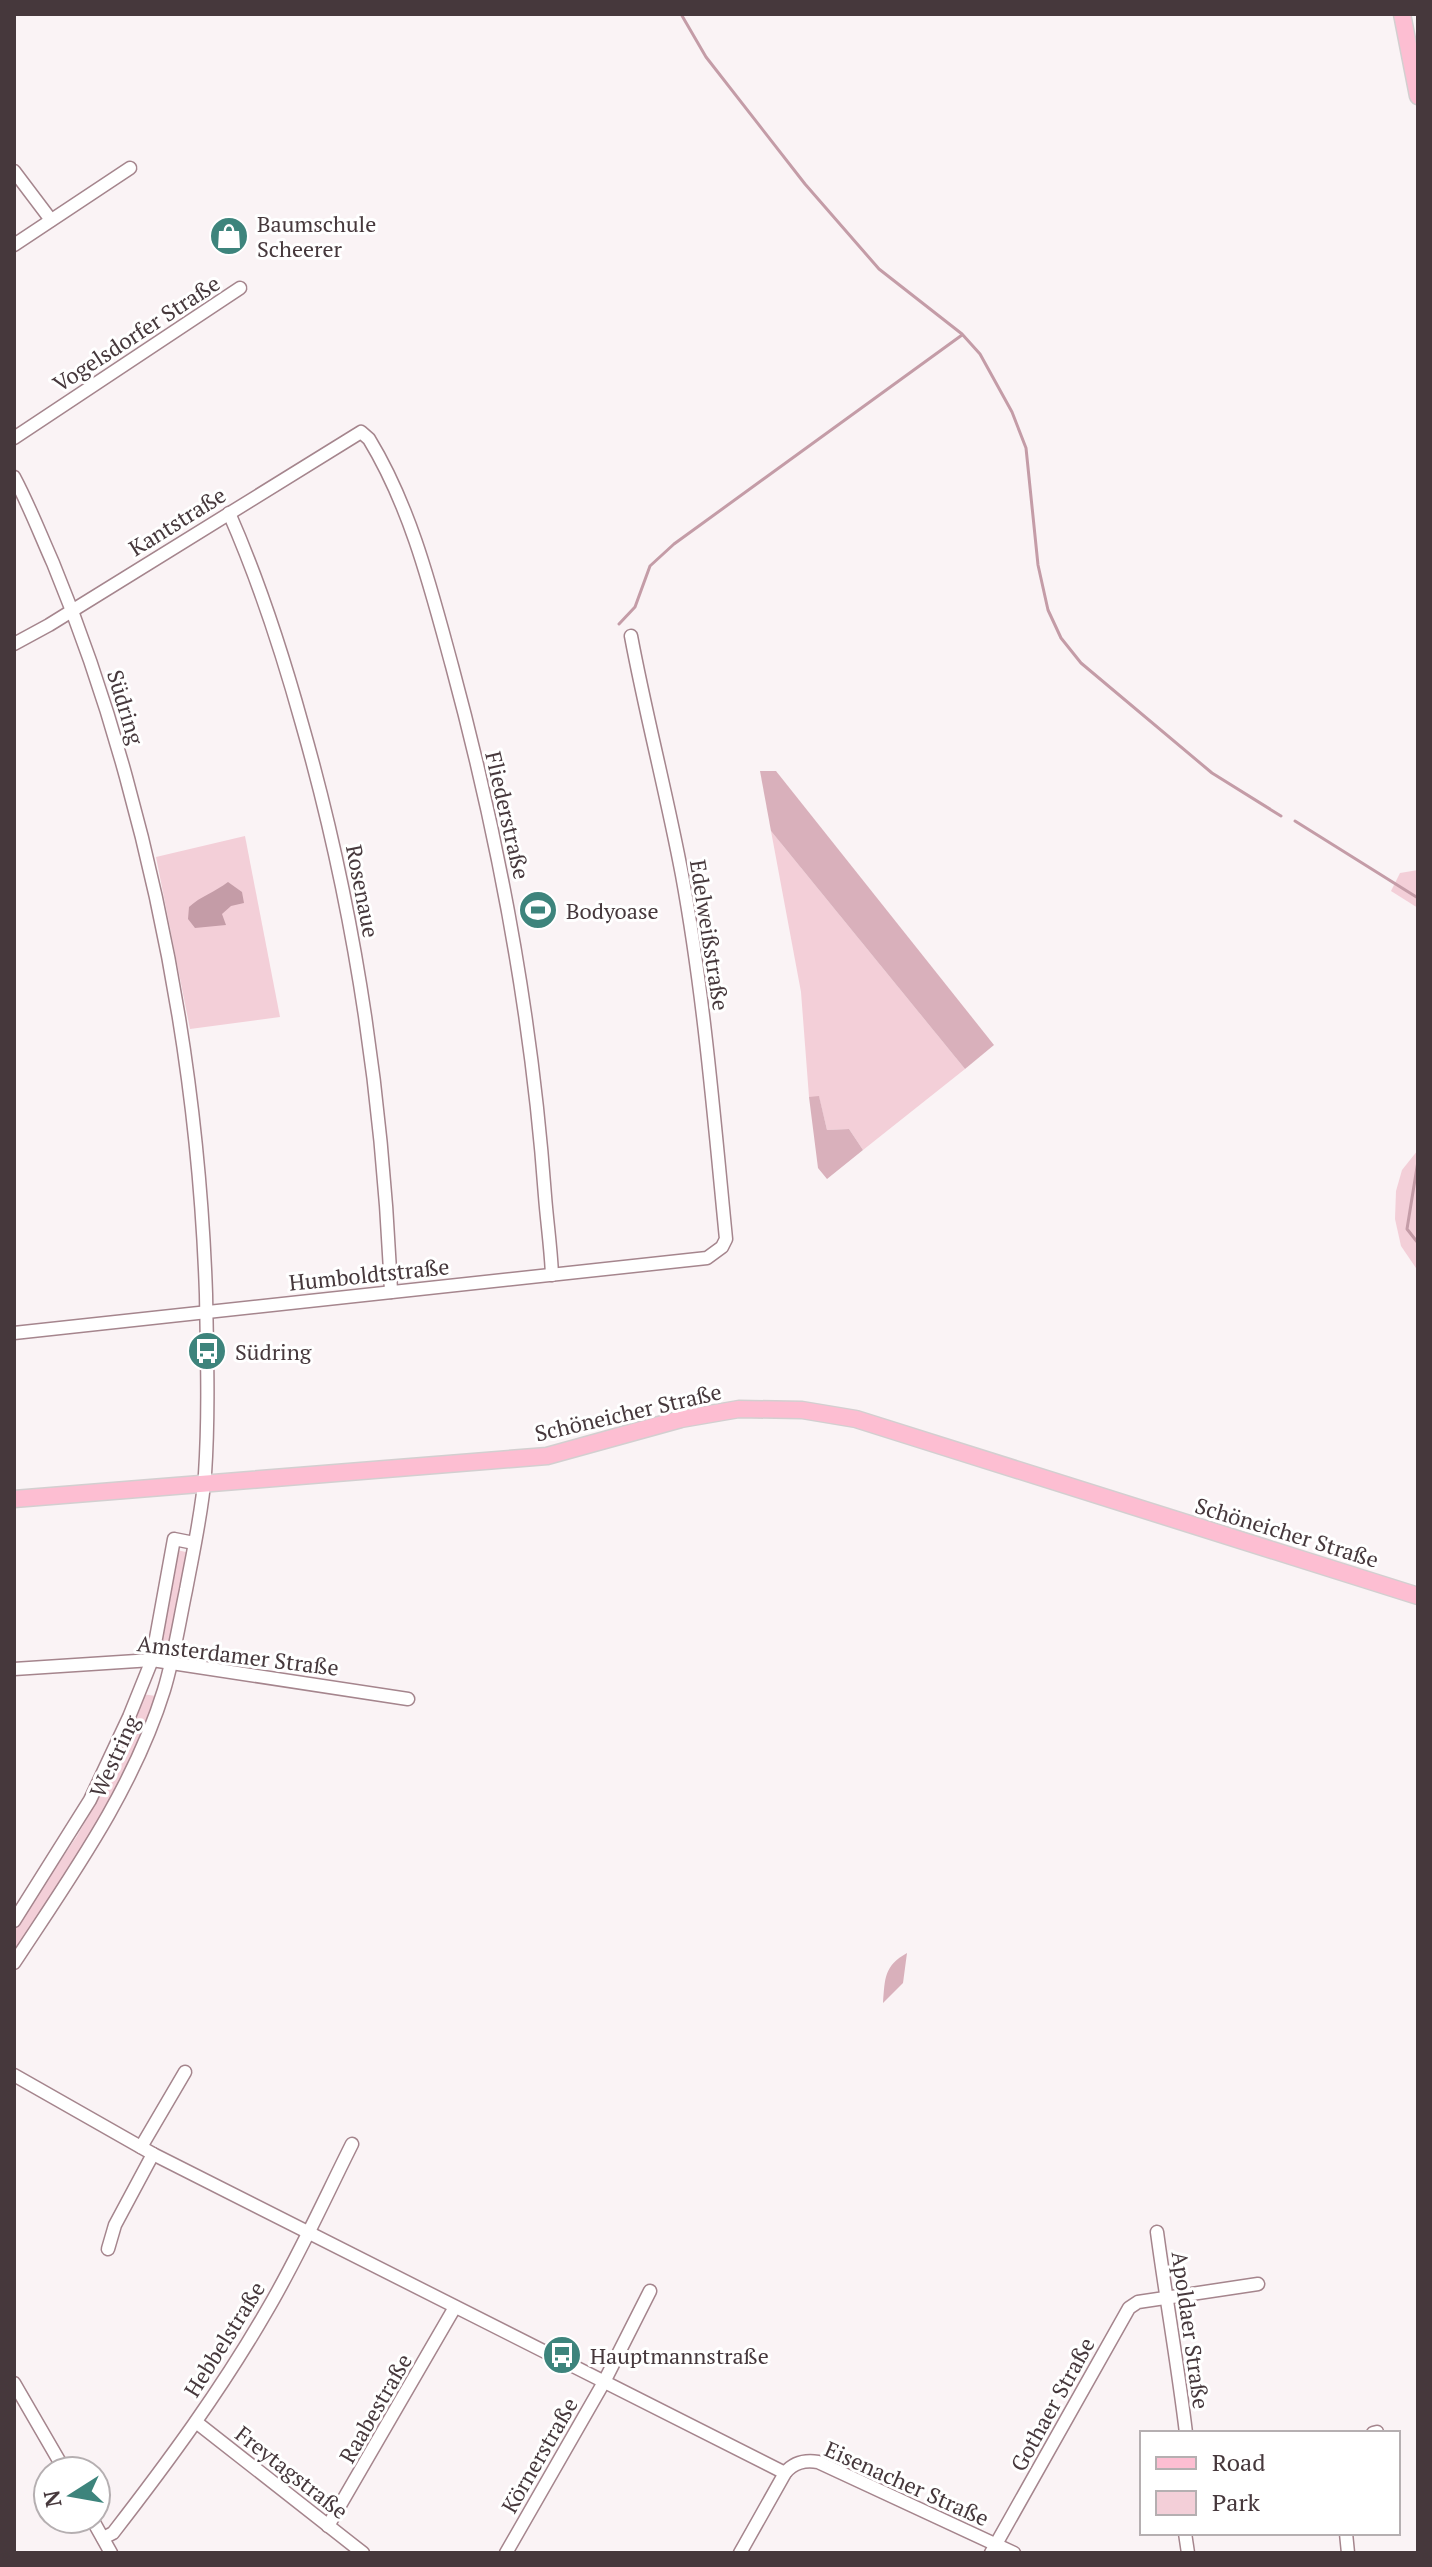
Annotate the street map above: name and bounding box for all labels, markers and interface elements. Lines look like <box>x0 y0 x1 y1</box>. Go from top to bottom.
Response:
place label: Baumschule Scheerer <box>257 209 376 263</box>
shop icon: Baumschule Scheerer <box>208 215 250 257</box>
street label: Vogelsdorfer Straße <box>47 268 225 398</box>
street label: Kantstraße <box>123 480 231 562</box>
street label: Südring <box>101 666 151 748</box>
street label: Fliederstraße <box>479 748 537 882</box>
street label: Rosenaue <box>340 842 386 940</box>
street label: Edelweißstraße <box>684 857 736 1013</box>
sports icon: Bodyoase <box>517 889 559 931</box>
place label: Bodyoase <box>566 896 659 925</box>
street label: Humboldtstraße <box>287 1251 451 1297</box>
bus stop icon: Südring <box>186 1330 228 1372</box>
place label: Südring <box>235 1337 312 1366</box>
street label: Schöneicher Straße <box>532 1376 724 1448</box>
street label: Schöneicher Straße <box>1192 1490 1382 1574</box>
street label: Amsterdamer Straße <box>135 1628 341 1682</box>
street label: Westring <box>82 1710 146 1802</box>
street label: Apoldaer Straße <box>1166 2249 1216 2411</box>
street label: Hebbelstraße <box>177 2276 271 2402</box>
street label: Gothaer Straße <box>1003 2332 1101 2476</box>
bus stop icon: Hauptmannstraße <box>541 2334 583 2376</box>
place label: Hauptmannstraße <box>590 2341 769 2370</box>
street label: Raabestraße <box>332 2348 418 2468</box>
street label: Körnerstraße <box>494 2392 584 2518</box>
street label: Freytagstraße <box>230 2419 354 2525</box>
legend <box>1140 2431 1400 2535</box>
street label: Eisenacher Straße <box>820 2434 994 2532</box>
text: Road <box>1212 2446 1266 2478</box>
north arrow <box>32 2455 112 2535</box>
text: Park <box>1212 2486 1261 2518</box>
text: N <box>36 2488 68 2510</box>

